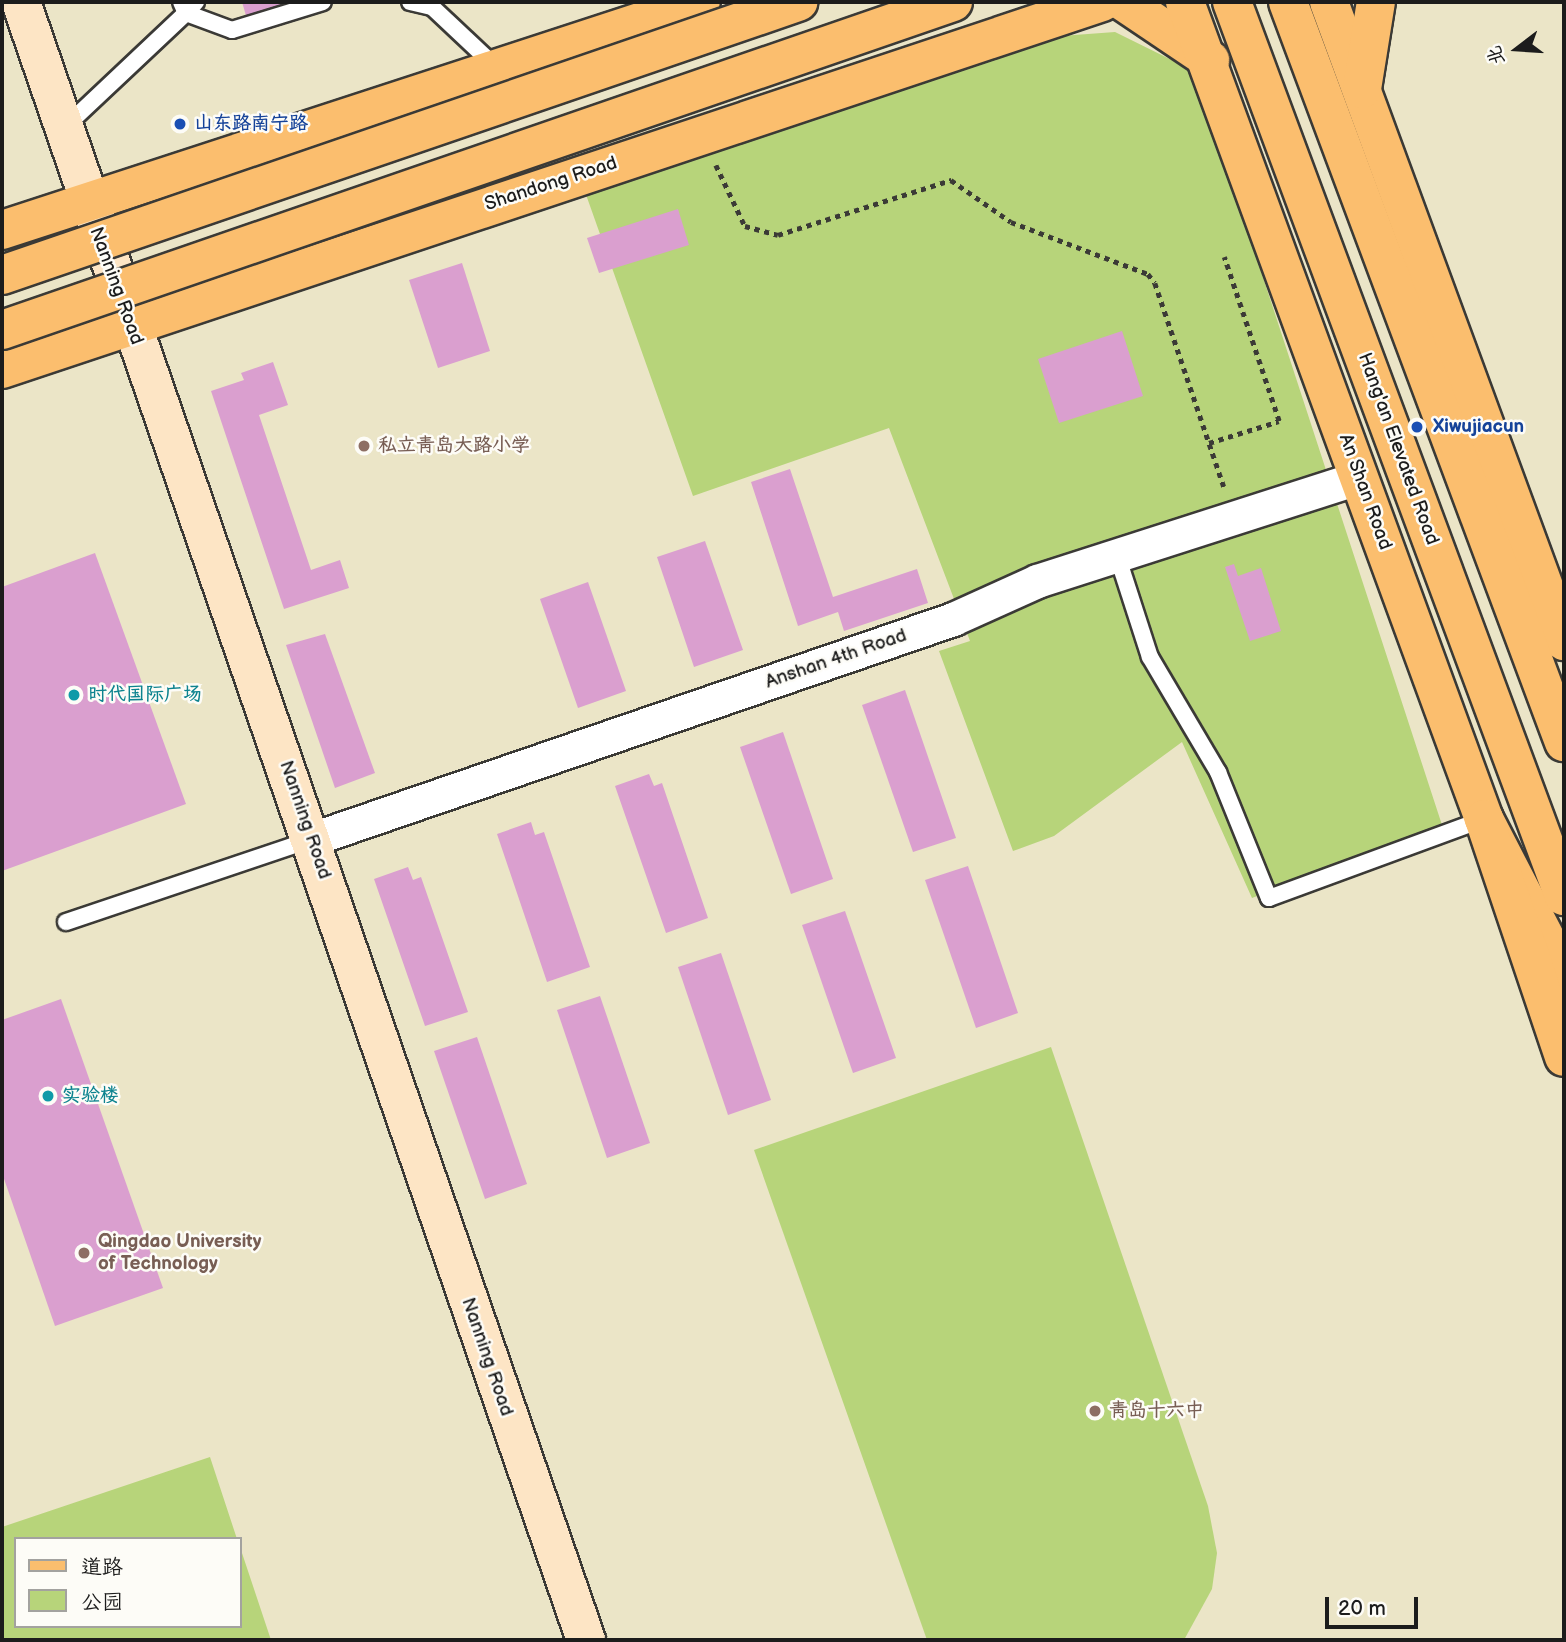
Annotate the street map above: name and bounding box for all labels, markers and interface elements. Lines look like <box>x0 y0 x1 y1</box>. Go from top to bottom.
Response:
north arrow <box>1482 14 1552 84</box>
text: 北 <box>1483 43 1510 68</box>
place label: 山东路南宁路 <box>194 113 308 135</box>
marker: 山东路南宁路 <box>172 116 188 132</box>
street label: Shandong Road <box>482 152 620 216</box>
street label: Nanning Road <box>84 224 148 348</box>
street label: Hang'an Elevated Road <box>1353 350 1443 548</box>
place label: Xiwujiacun <box>1433 416 1524 438</box>
marker: Xiwujiacun <box>1407 417 1427 437</box>
street label: An Shan Road <box>1333 431 1397 553</box>
place label: 私立青岛大路小学 <box>378 435 530 457</box>
marker: 私立青岛大路小学 <box>356 438 372 454</box>
street label: Anshan 4th Road <box>762 624 910 694</box>
place label: 时代国际广场 <box>88 684 202 706</box>
marker: 时代国际广场 <box>66 687 82 703</box>
street label: Nanning Road <box>274 758 336 882</box>
place label: 实验楼 <box>62 1085 119 1107</box>
marker: 实验楼 <box>40 1088 56 1104</box>
place label: Qingdao University of Technology <box>98 1231 261 1275</box>
marker: Qingdao University of Technology <box>76 1245 92 1261</box>
street label: Nanning Road <box>456 1295 518 1419</box>
place label: 青岛十六中 <box>1109 1400 1204 1422</box>
marker: 青岛十六中 <box>1087 1403 1103 1419</box>
legend <box>14 1537 242 1628</box>
text: 道路 <box>81 1555 123 1580</box>
scale bar <box>1328 1582 1421 1626</box>
text: 公园 <box>81 1590 123 1615</box>
text: 20 m <box>1338 1596 1386 1621</box>

